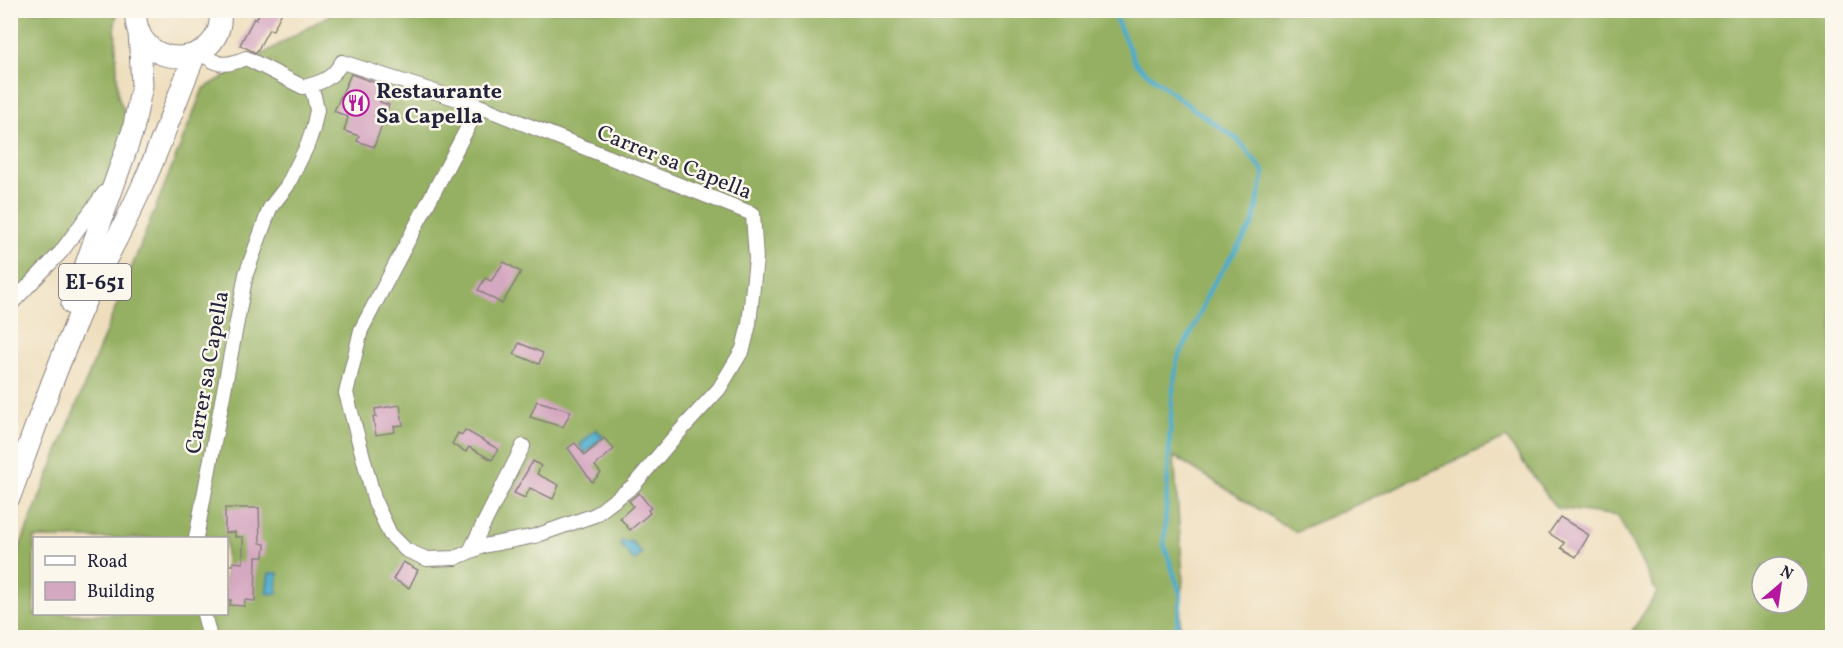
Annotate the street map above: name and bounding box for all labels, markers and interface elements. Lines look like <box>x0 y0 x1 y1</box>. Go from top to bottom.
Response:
place label: Restaurante Sa Capella <box>376 77 502 133</box>
restaurant icon: Restaurante Sa Capella <box>341 88 371 118</box>
street label: Carrer sa Capella <box>592 118 756 209</box>
road number: EI-651 <box>59 264 131 300</box>
street label: Carrer sa Capella <box>179 288 238 456</box>
legend <box>33 537 228 615</box>
text: Road <box>87 550 128 575</box>
north arrow <box>1750 555 1810 615</box>
text: N <box>1776 561 1797 586</box>
text: Building <box>87 580 155 605</box>

